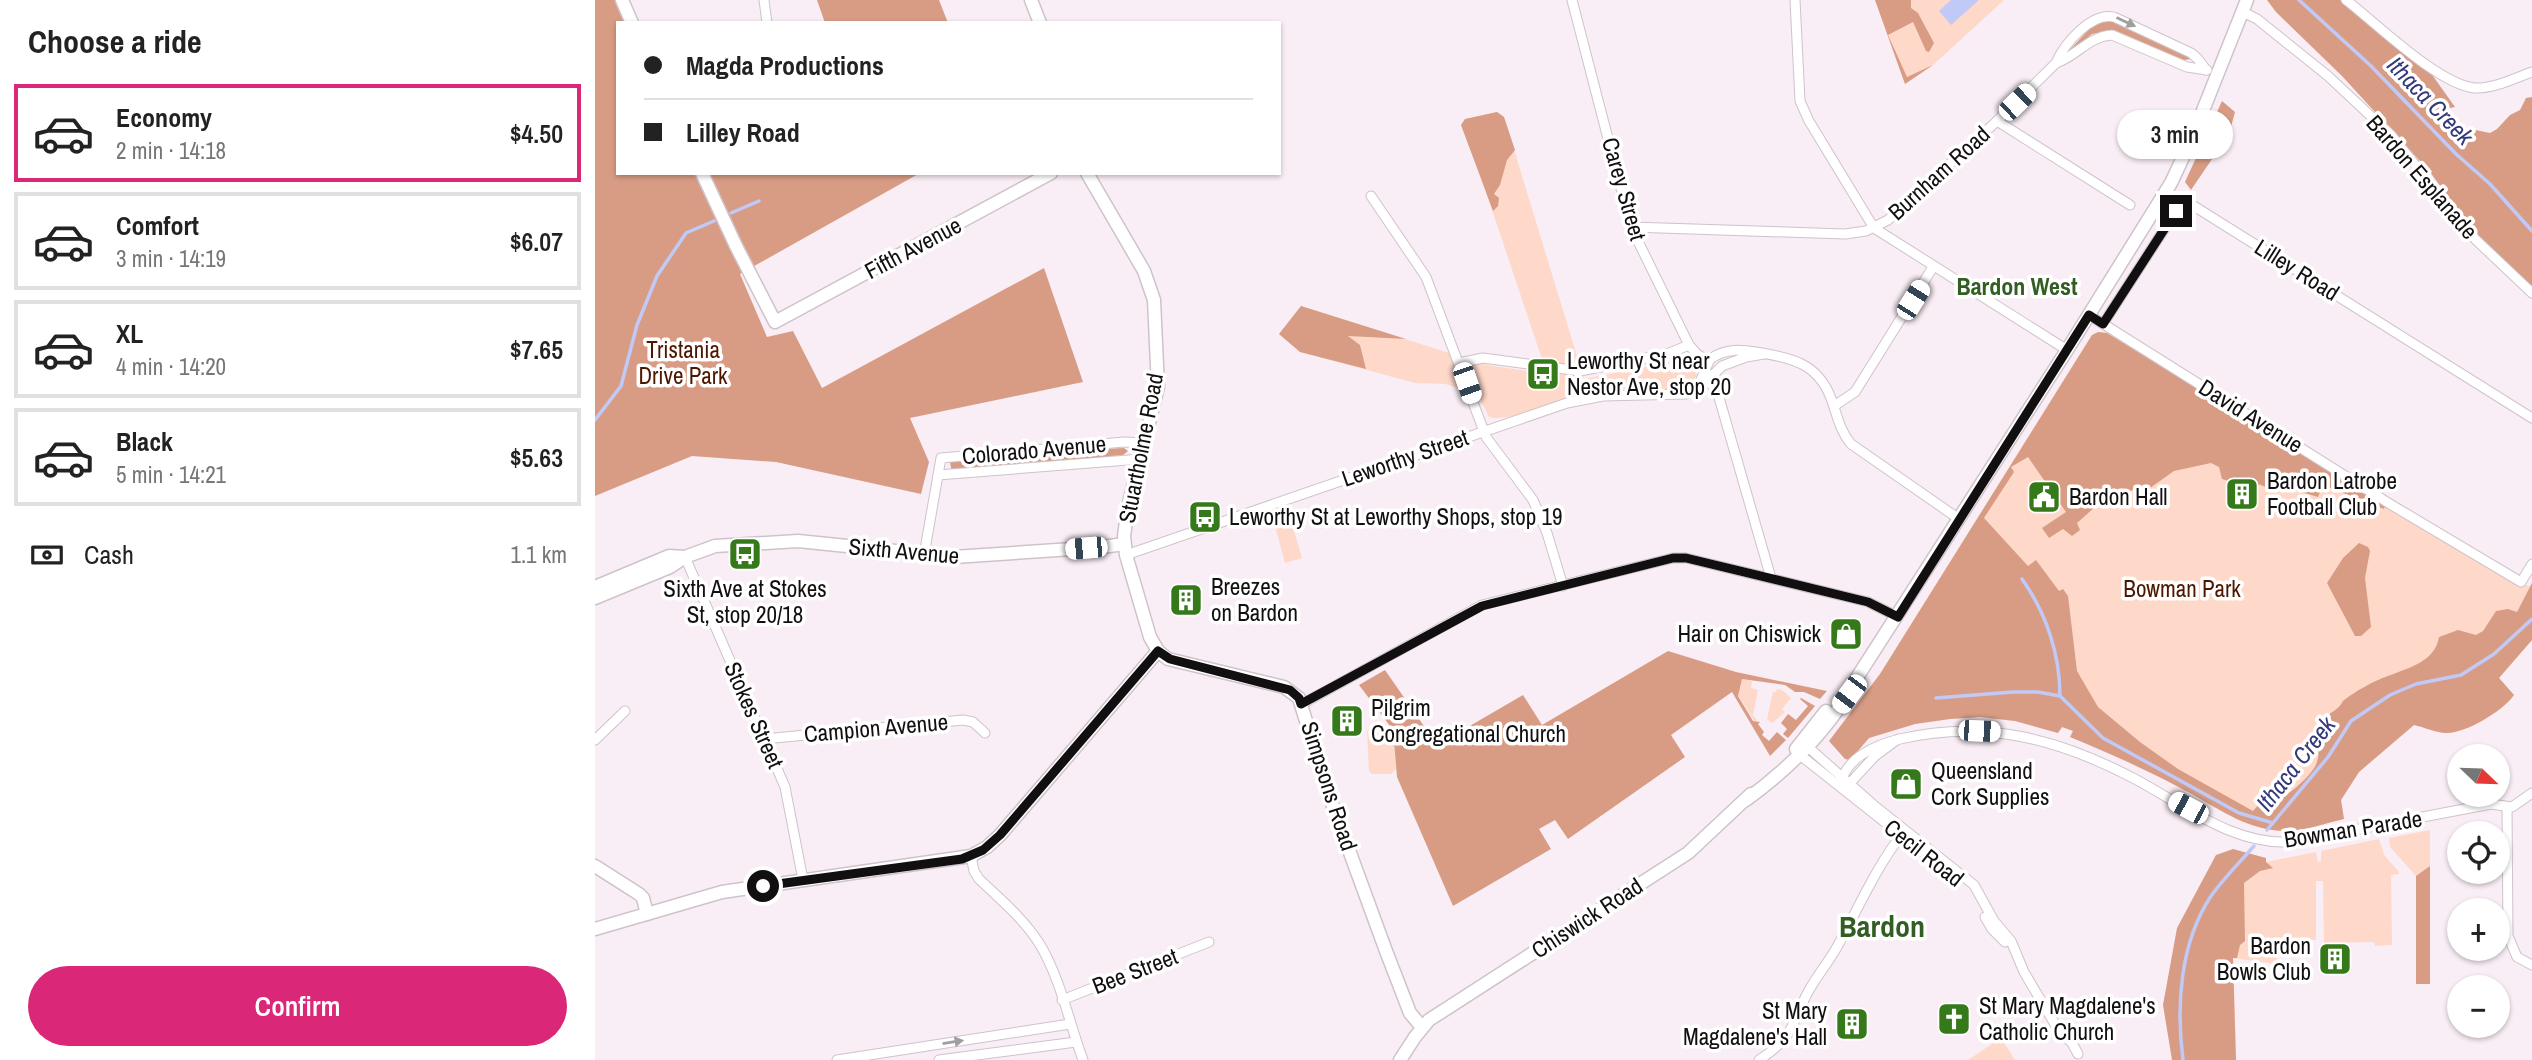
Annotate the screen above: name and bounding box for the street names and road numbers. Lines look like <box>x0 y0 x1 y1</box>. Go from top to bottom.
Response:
street label: Bardon Esplanade <box>2360 108 2485 245</box>
street label: Burnham Road <box>1881 119 1996 227</box>
street label: Carey Street <box>1595 134 1654 244</box>
street label: Fifth Avenue <box>859 209 967 286</box>
street label: Lilley Road <box>2249 231 2345 308</box>
street label: Stuartholme Road <box>1111 370 1170 525</box>
street label: David Avenue <box>2193 371 2309 460</box>
street label: Leworthy Street <box>1337 421 1472 494</box>
street label: Colorado Avenue <box>961 428 1107 471</box>
street label: Sixth Avenue <box>847 530 961 571</box>
street label: Stokes Street <box>717 657 792 773</box>
street label: Campion Avenue <box>803 706 949 749</box>
street label: Simpsons Road <box>1294 717 1365 854</box>
street label: Bowman Parade <box>2282 802 2424 855</box>
street label: Cecil Road <box>1878 812 1971 894</box>
street label: Chiswick Road <box>1525 870 1648 965</box>
street label: Bee Street <box>1088 940 1182 1001</box>

